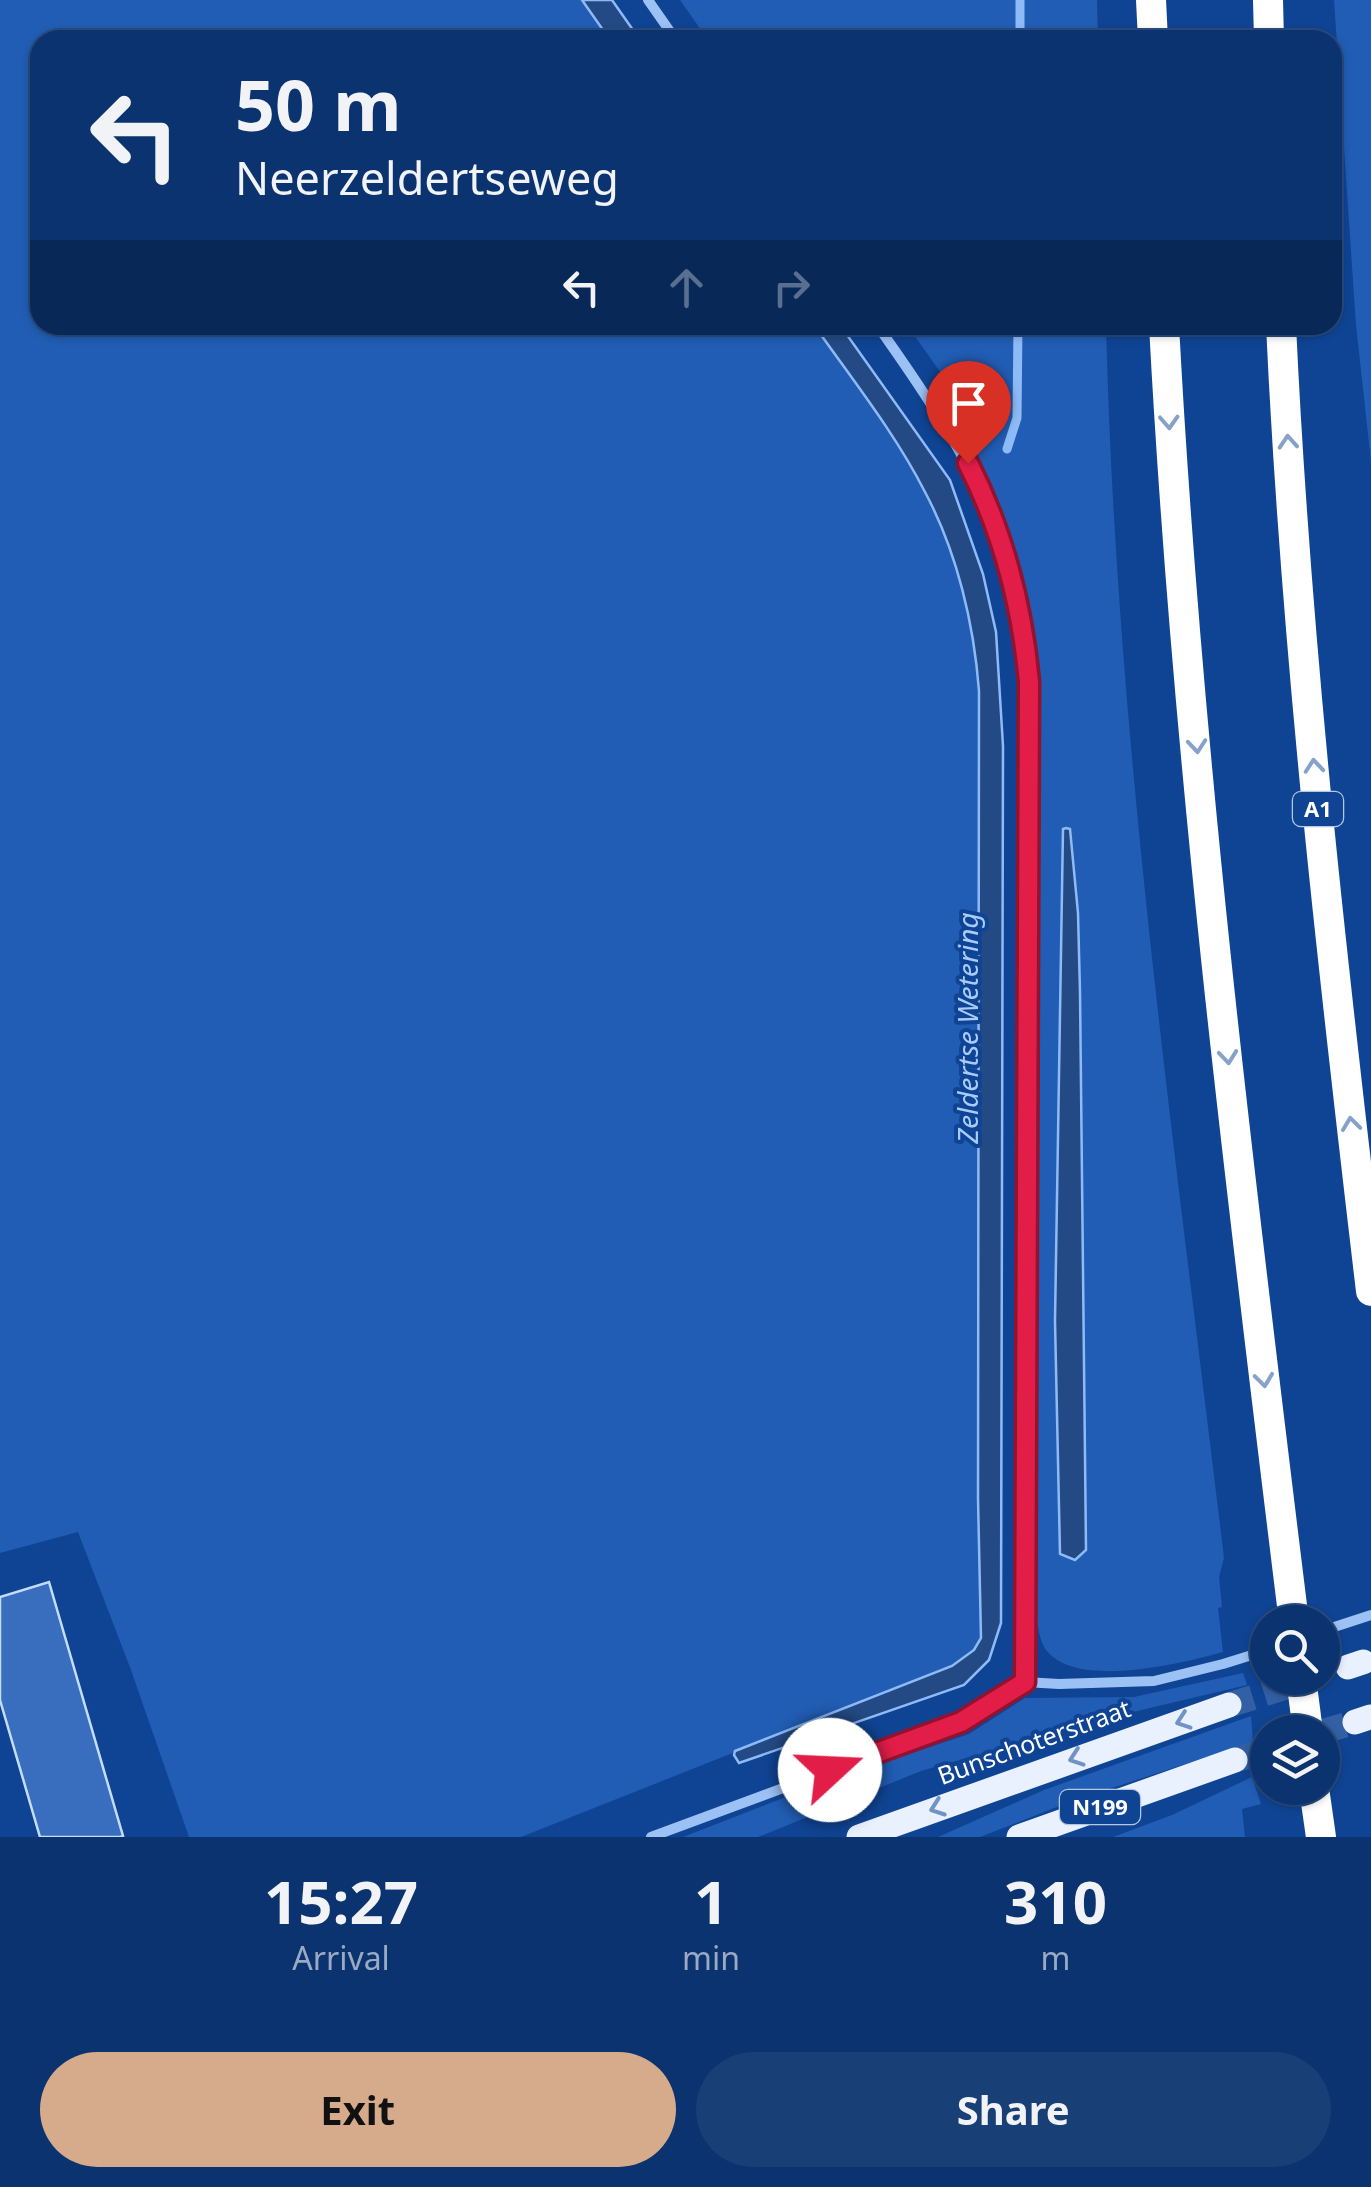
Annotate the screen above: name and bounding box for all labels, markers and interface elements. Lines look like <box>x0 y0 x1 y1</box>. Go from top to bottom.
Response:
text: 50 m <box>235 56 402 152</box>
icon: left <box>70 70 200 200</box>
text: Neerzeldertseweg <box>235 147 619 208</box>
icon: left <box>554 260 609 315</box>
icon: ahead <box>659 260 714 315</box>
icon: right <box>764 260 819 315</box>
pin <box>926 361 1011 464</box>
icon: arrive <box>941 376 996 431</box>
one-way arrow <box>1158 415 1179 431</box>
one-way arrow <box>1278 434 1299 450</box>
one-way arrow <box>1186 739 1207 755</box>
one-way arrow <box>1304 758 1326 774</box>
road number: A1 <box>1293 792 1343 826</box>
water label: Zeldertse Wetering <box>948 912 986 1145</box>
one-way arrow <box>1216 1049 1238 1065</box>
one-way arrow <box>1341 1116 1362 1132</box>
one-way arrow <box>1253 1372 1274 1388</box>
map controls <box>1250 1605 1340 1805</box>
button: search <box>1250 1605 1340 1695</box>
street label: Bunschoterstraat <box>932 1690 1135 1792</box>
one-way arrow <box>1175 1709 1193 1730</box>
button: layers <box>1250 1715 1340 1805</box>
position arrow <box>778 1718 882 1822</box>
one-way arrow <box>1068 1746 1085 1767</box>
road number: N199 <box>1060 1790 1140 1824</box>
one-way arrow <box>929 1796 947 1816</box>
text: 15:27 <box>264 1860 418 1942</box>
text: 1 <box>694 1860 728 1942</box>
text: 310 <box>1004 1860 1107 1942</box>
text: Arrival <box>292 1936 390 1979</box>
text: min <box>682 1936 740 1979</box>
text: m <box>1041 1936 1070 1979</box>
button: Exit <box>40 2052 676 2167</box>
button: Share <box>696 2052 1331 2167</box>

